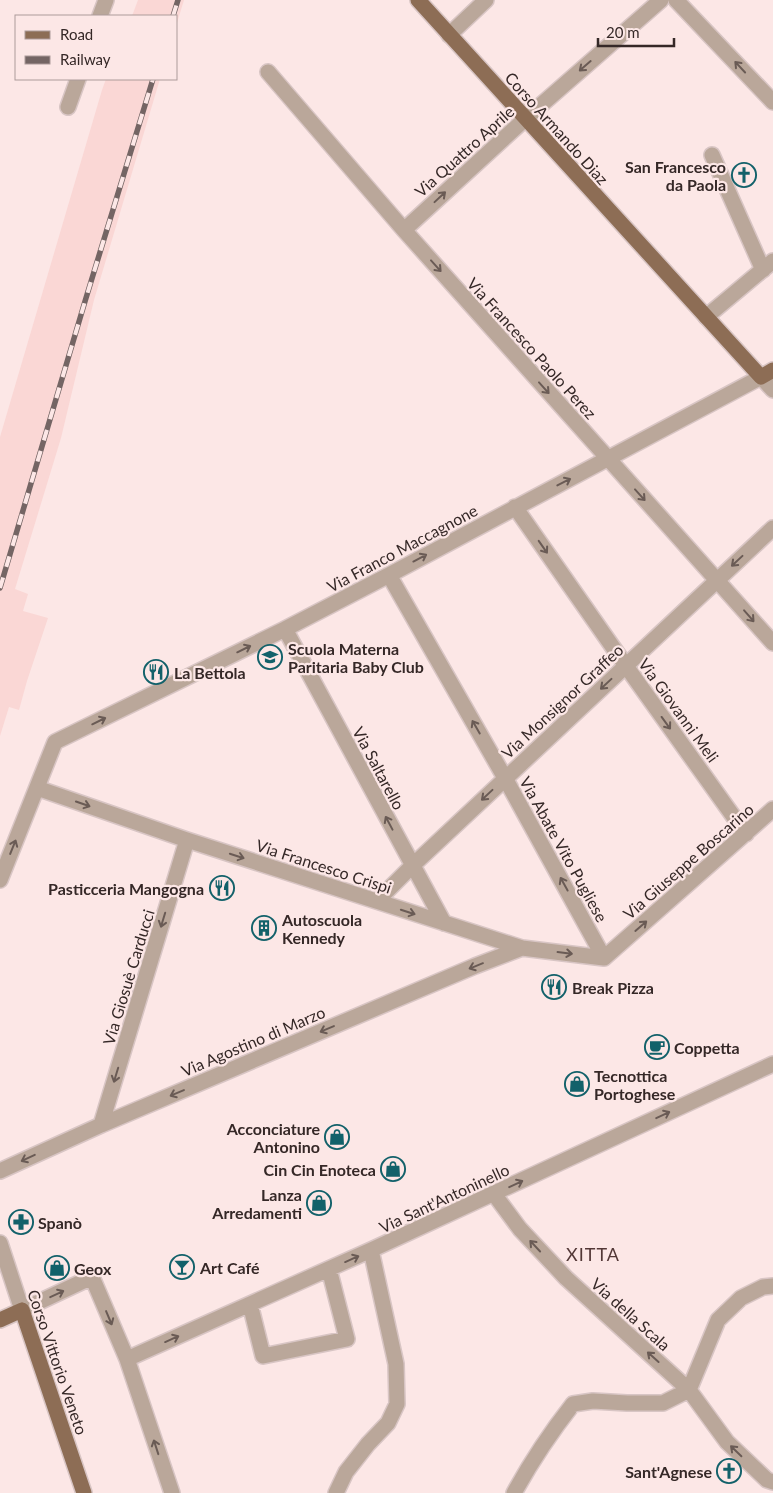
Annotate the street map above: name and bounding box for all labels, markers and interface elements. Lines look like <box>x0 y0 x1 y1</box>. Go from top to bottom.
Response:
legend <box>15 15 178 80</box>
scale bar <box>598 15 674 47</box>
text: 20 m <box>606 23 640 41</box>
text: Road <box>60 25 93 43</box>
text: Railway <box>60 50 111 68</box>
one-way arrow <box>579 61 592 72</box>
one-way arrow <box>734 61 746 73</box>
street label: Corso Armando Diaz <box>502 68 612 188</box>
street label: Via Quattro Aprile <box>410 101 518 201</box>
place label: San Francesco da Paola <box>625 157 726 194</box>
church icon: San Francesco da Paola <box>731 162 757 188</box>
one-way arrow <box>433 191 446 203</box>
one-way arrow <box>430 260 442 273</box>
street label: Via Francesco Paolo Perez <box>464 274 600 422</box>
one-way arrow <box>538 381 550 394</box>
one-way arrow <box>556 477 571 487</box>
one-way arrow <box>635 489 646 502</box>
street label: Via Franco Maccagnone <box>324 500 480 596</box>
one-way arrow <box>538 540 548 554</box>
one-way arrow <box>412 553 427 562</box>
one-way arrow <box>731 555 744 567</box>
one-way arrow <box>743 609 754 622</box>
place label: Scuola Materna Paritaria Baby Club <box>288 639 424 676</box>
street label: Via Monsignor Graffeo <box>497 640 627 762</box>
one-way arrow <box>237 643 252 653</box>
school or university icon: Scuola Materna Paritaria Baby Club <box>257 644 283 670</box>
street label: Via Giovanni Meli <box>635 654 723 766</box>
restaurant icon: La Bettola <box>143 659 169 685</box>
place label: La Bettola <box>174 663 246 682</box>
one-way arrow <box>600 678 612 690</box>
one-way arrow <box>91 715 106 725</box>
one-way arrow <box>661 716 672 729</box>
one-way arrow <box>471 721 481 735</box>
street label: Via Saltarello <box>349 723 409 813</box>
street label: Via Abate Vito Pugliese <box>516 773 612 925</box>
one-way arrow <box>481 789 494 801</box>
street label: Via Giuseppe Boscarino <box>619 799 757 923</box>
one-way arrow <box>75 800 90 809</box>
one-way arrow <box>384 816 393 831</box>
street label: Via Francesco Crispi <box>254 835 394 897</box>
one-way arrow <box>9 840 18 855</box>
one-way arrow <box>229 852 245 861</box>
restaurant icon: Pasticceria Mangogna <box>209 875 235 901</box>
one-way arrow <box>559 877 569 892</box>
place label: Pasticceria Mangogna <box>48 879 204 898</box>
street label: Via Giosuè Carducci <box>98 907 158 1047</box>
one-way arrow <box>400 907 416 917</box>
place label: Autoscuola Kennedy <box>281 910 362 947</box>
one-way arrow <box>158 911 168 927</box>
building icon: Autoscuola Kennedy <box>251 915 277 941</box>
one-way arrow <box>634 921 647 932</box>
one-way arrow <box>556 948 572 958</box>
one-way arrow <box>469 962 484 971</box>
restaurant icon: Break Pizza <box>541 974 567 1000</box>
place label: Break Pizza <box>572 978 654 997</box>
street label: Via Agostino di Marzo <box>178 1002 328 1080</box>
one-way arrow <box>320 1025 335 1035</box>
cafe icon: Coppetta <box>644 1034 670 1060</box>
place label: Coppetta <box>674 1038 740 1057</box>
place label: Tecnottica Portoghese <box>594 1066 676 1103</box>
one-way arrow <box>111 1067 121 1083</box>
shop icon: Tecnottica Portoghese <box>564 1071 590 1097</box>
one-way arrow <box>170 1088 185 1098</box>
one-way arrow <box>655 1110 670 1120</box>
place label: Acconciature Antonino <box>226 1119 320 1156</box>
shop icon: Acconciature Antonino <box>324 1124 350 1150</box>
one-way arrow <box>21 1154 36 1163</box>
shop icon: Cin Cin Enoteca <box>380 1156 406 1182</box>
place label: Cin Cin Enoteca <box>264 1160 376 1179</box>
street label: Via Sant'Antoninello <box>376 1160 512 1236</box>
one-way arrow <box>508 1178 523 1188</box>
place label: Lanza Arredamenti <box>211 1185 302 1222</box>
shop icon: Lanza Arredamenti <box>306 1190 332 1216</box>
pharmacy icon: Spanò <box>8 1209 34 1235</box>
place label: Spanò <box>38 1213 82 1232</box>
one-way arrow <box>529 1239 541 1252</box>
district label: XITTA <box>566 1243 620 1265</box>
one-way arrow <box>344 1253 359 1263</box>
bar icon: Art Café <box>169 1254 195 1280</box>
shop icon: Geox <box>44 1255 70 1281</box>
place label: Art Café <box>199 1258 260 1277</box>
place label: Geox <box>74 1259 112 1278</box>
street label: Via della Scala <box>588 1274 674 1354</box>
street label: Corso Vittorio Veneto <box>24 1287 92 1437</box>
one-way arrow <box>49 1288 64 1298</box>
one-way arrow <box>105 1310 115 1325</box>
one-way arrow <box>164 1334 179 1344</box>
one-way arrow <box>647 1352 660 1363</box>
one-way arrow <box>151 1439 161 1455</box>
one-way arrow <box>730 1445 743 1457</box>
church icon: Sant'Agnese <box>716 1458 742 1484</box>
place label: Sant'Agnese <box>625 1462 712 1481</box>

